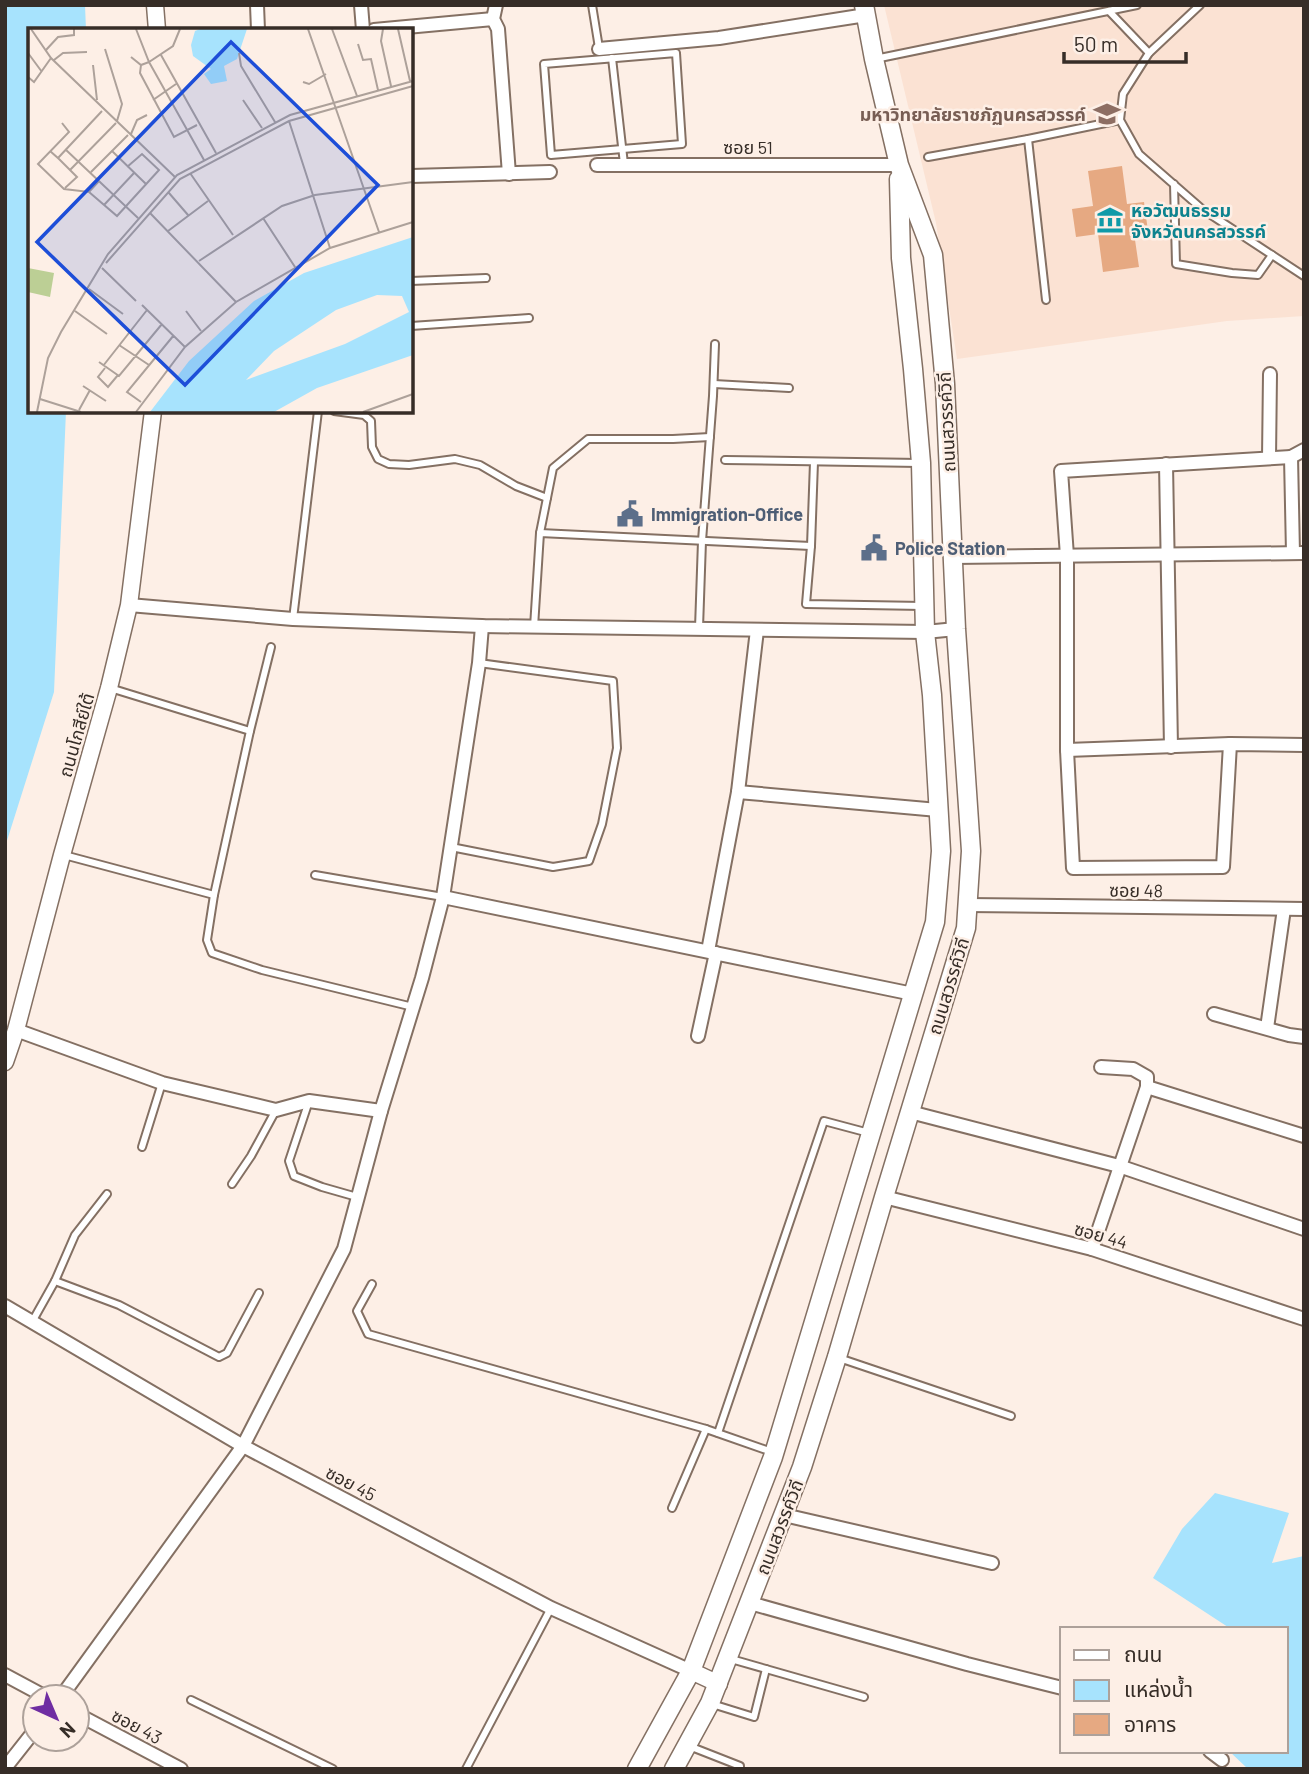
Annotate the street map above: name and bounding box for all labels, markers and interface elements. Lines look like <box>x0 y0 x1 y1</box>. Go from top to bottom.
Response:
scale bar <box>1064 21 1186 65</box>
inset map <box>28 28 413 413</box>
text: 50 m <box>1074 31 1118 56</box>
school or university icon: มหาวิทยาลัยราชภัฏนครสวรรค์ <box>1092 99 1122 129</box>
place label: มหาวิทยาลัยราชภัฏนครสวรรค์ <box>860 103 1086 125</box>
street label: ซอย 51 <box>723 136 773 158</box>
place label: หอวัฒนธรรม จังหวัดนครสวรรค์ <box>1131 199 1266 242</box>
museum icon: หอวัฒนธรรม จังหวัดนครสวรรค์ <box>1095 205 1125 235</box>
street label: ถนนสวรรค์วิถี <box>932 371 960 473</box>
public building icon: Immigration-Office <box>615 499 645 529</box>
place label: Immigration-Office <box>651 503 803 525</box>
public building icon: Police Station <box>859 533 889 563</box>
place label: Police Station <box>895 537 1005 559</box>
street label: ถนนโกสีย์ใต้ <box>53 690 99 780</box>
street label: ซอย 48 <box>1109 879 1163 901</box>
street label: ถนนสวรรค์วิถี <box>923 935 973 1037</box>
street label: ซอย 44 <box>1072 1217 1130 1253</box>
street label: ซอย 45 <box>322 1461 380 1505</box>
street label: ถนนสวรรค์วิถี <box>751 1476 807 1578</box>
legend <box>1060 1627 1288 1753</box>
text: ถนน <box>1124 1641 1162 1666</box>
text: แหล่งน้ำ <box>1124 1675 1193 1701</box>
north arrow <box>21 1683 91 1753</box>
street label: ซอย 43 <box>108 1704 166 1748</box>
text: อาคาร <box>1124 1711 1176 1736</box>
text: N <box>56 1718 81 1743</box>

